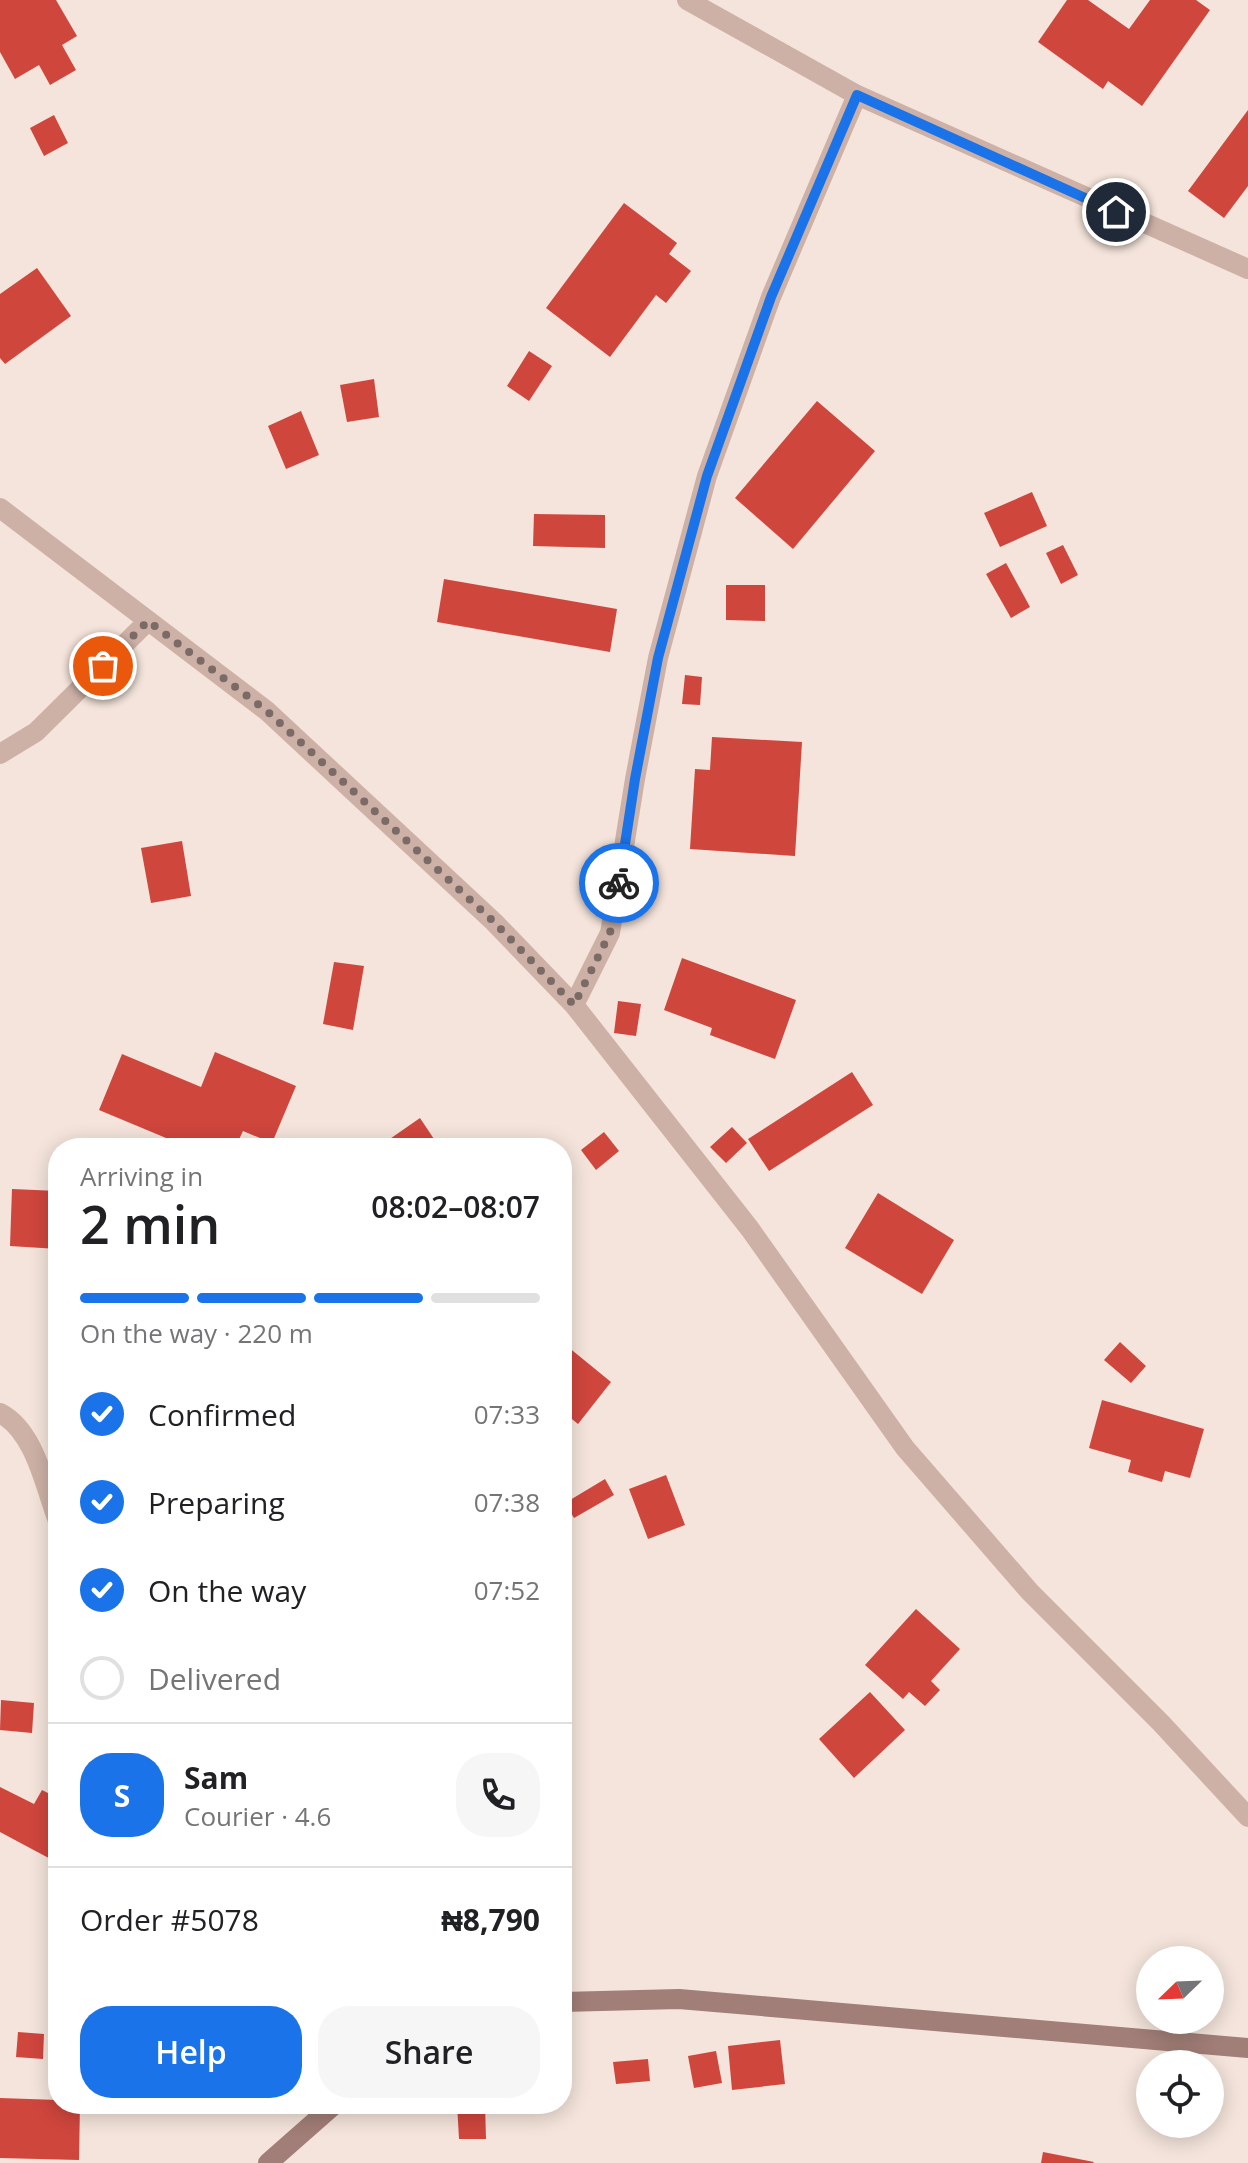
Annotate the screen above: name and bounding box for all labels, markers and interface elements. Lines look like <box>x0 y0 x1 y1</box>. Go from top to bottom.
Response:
pin <box>1082 178 1150 246</box>
icon: home <box>1094 190 1138 234</box>
pin <box>69 632 137 700</box>
icon: bag <box>81 644 125 688</box>
courier <box>579 843 659 923</box>
icon: bike <box>597 861 641 905</box>
text: Arriving in <box>80 1158 203 1194</box>
text: 08:02–08:07 <box>371 1186 540 1227</box>
text: 2 min <box>80 1188 220 1259</box>
text: On the way · 220 m <box>80 1315 313 1351</box>
icon: check <box>80 1392 124 1436</box>
text: Confirmed <box>148 1394 296 1435</box>
text: 07:33 <box>474 1396 540 1432</box>
icon: check <box>80 1480 124 1524</box>
text: Preparing <box>148 1482 285 1523</box>
text: 07:38 <box>474 1484 540 1520</box>
icon: check <box>80 1568 124 1612</box>
text: On the way <box>148 1570 306 1611</box>
text: 07:52 <box>474 1572 540 1608</box>
text: Delivered <box>148 1658 281 1699</box>
button: phone <box>456 1753 540 1837</box>
text: Sam <box>184 1757 248 1798</box>
text: S <box>114 1775 130 1816</box>
text: Courier · 4.6 <box>184 1798 331 1834</box>
text: Order #5078 <box>80 1899 259 1940</box>
text: ₦8,790 <box>441 1899 540 1940</box>
north arrow <box>1136 1946 1224 2034</box>
map controls <box>1136 1946 1224 2138</box>
button: Help <box>80 2006 302 2098</box>
button: Share <box>318 2006 540 2098</box>
button: locate <box>1136 2050 1224 2138</box>

